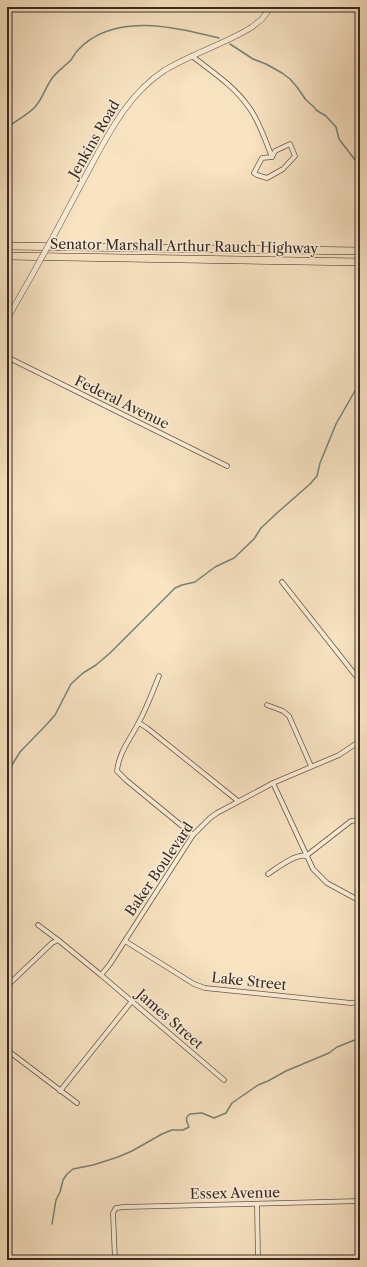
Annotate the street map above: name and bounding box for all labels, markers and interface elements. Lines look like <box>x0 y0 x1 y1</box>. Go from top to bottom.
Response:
street label: Jenkins Road <box>63 96 124 183</box>
street label: Senator Marshall Arthur Rauch Highway <box>50 235 319 257</box>
street label: Federal Avenue <box>72 371 172 433</box>
street label: Baker Boulevard <box>121 818 197 919</box>
street label: Lake Street <box>211 968 287 994</box>
street label: James Street <box>131 984 207 1053</box>
street label: Essex Avenue <box>190 1183 280 1203</box>

